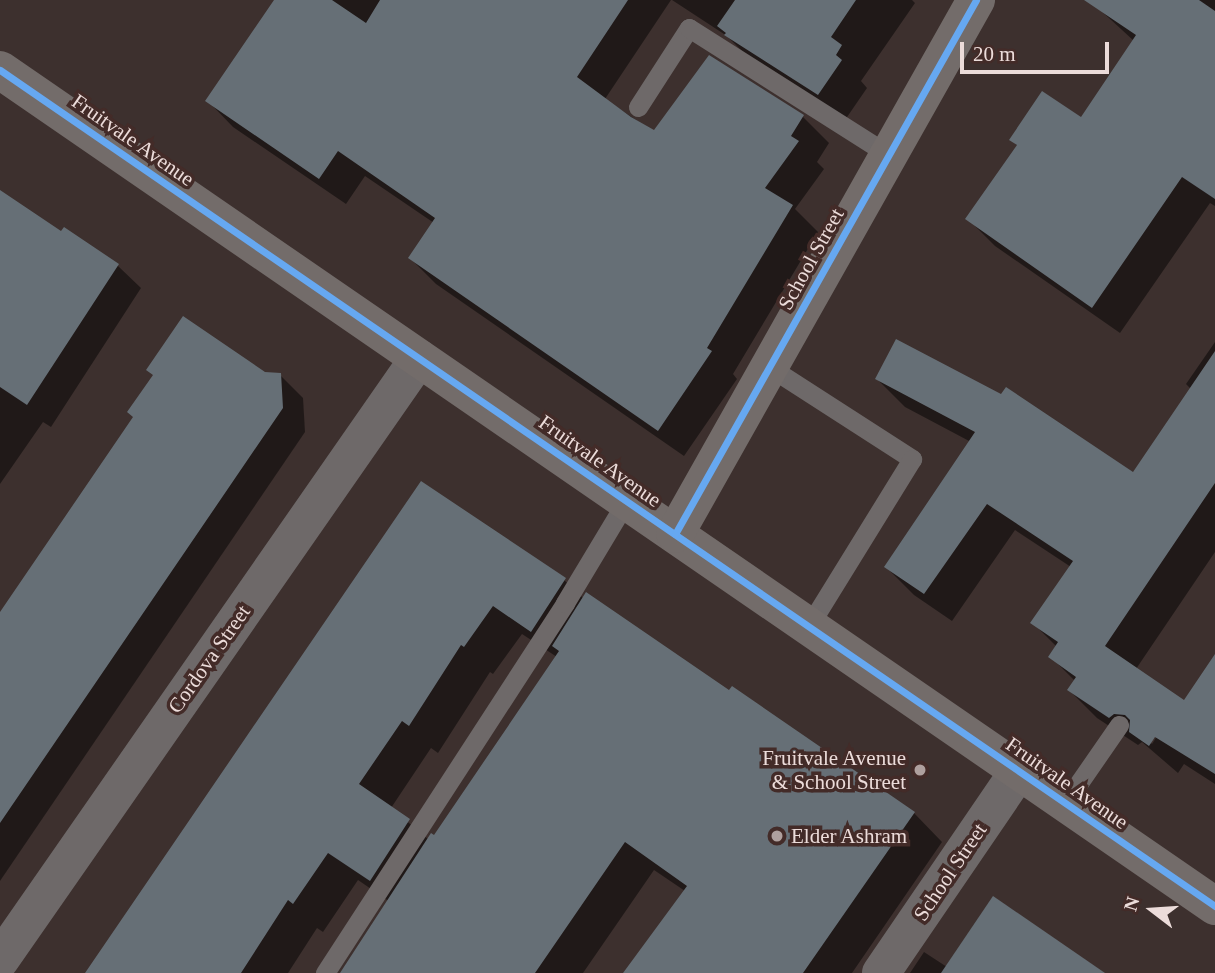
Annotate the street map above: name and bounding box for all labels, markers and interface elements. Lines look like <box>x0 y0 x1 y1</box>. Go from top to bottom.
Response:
scale bar <box>963 28 1112 72</box>
text: 20 m <box>973 42 1016 66</box>
street label: Fruitvale Avenue <box>66 88 200 192</box>
street label: School Street <box>773 204 849 314</box>
street label: Fruitvale Avenue <box>533 409 667 513</box>
street label: Cordova Street <box>162 600 256 718</box>
street label: Fruitvale Avenue <box>1000 731 1134 835</box>
place label: Fruitvale Avenue & School Street <box>761 745 906 795</box>
marker: Fruitvale Avenue & School Street <box>912 762 928 778</box>
street label: School Street <box>908 818 992 926</box>
place label: Elder Ashram <box>791 823 908 849</box>
marker: Elder Ashram <box>769 828 785 844</box>
north arrow <box>1117 875 1187 945</box>
text: N <box>1119 894 1143 913</box>

